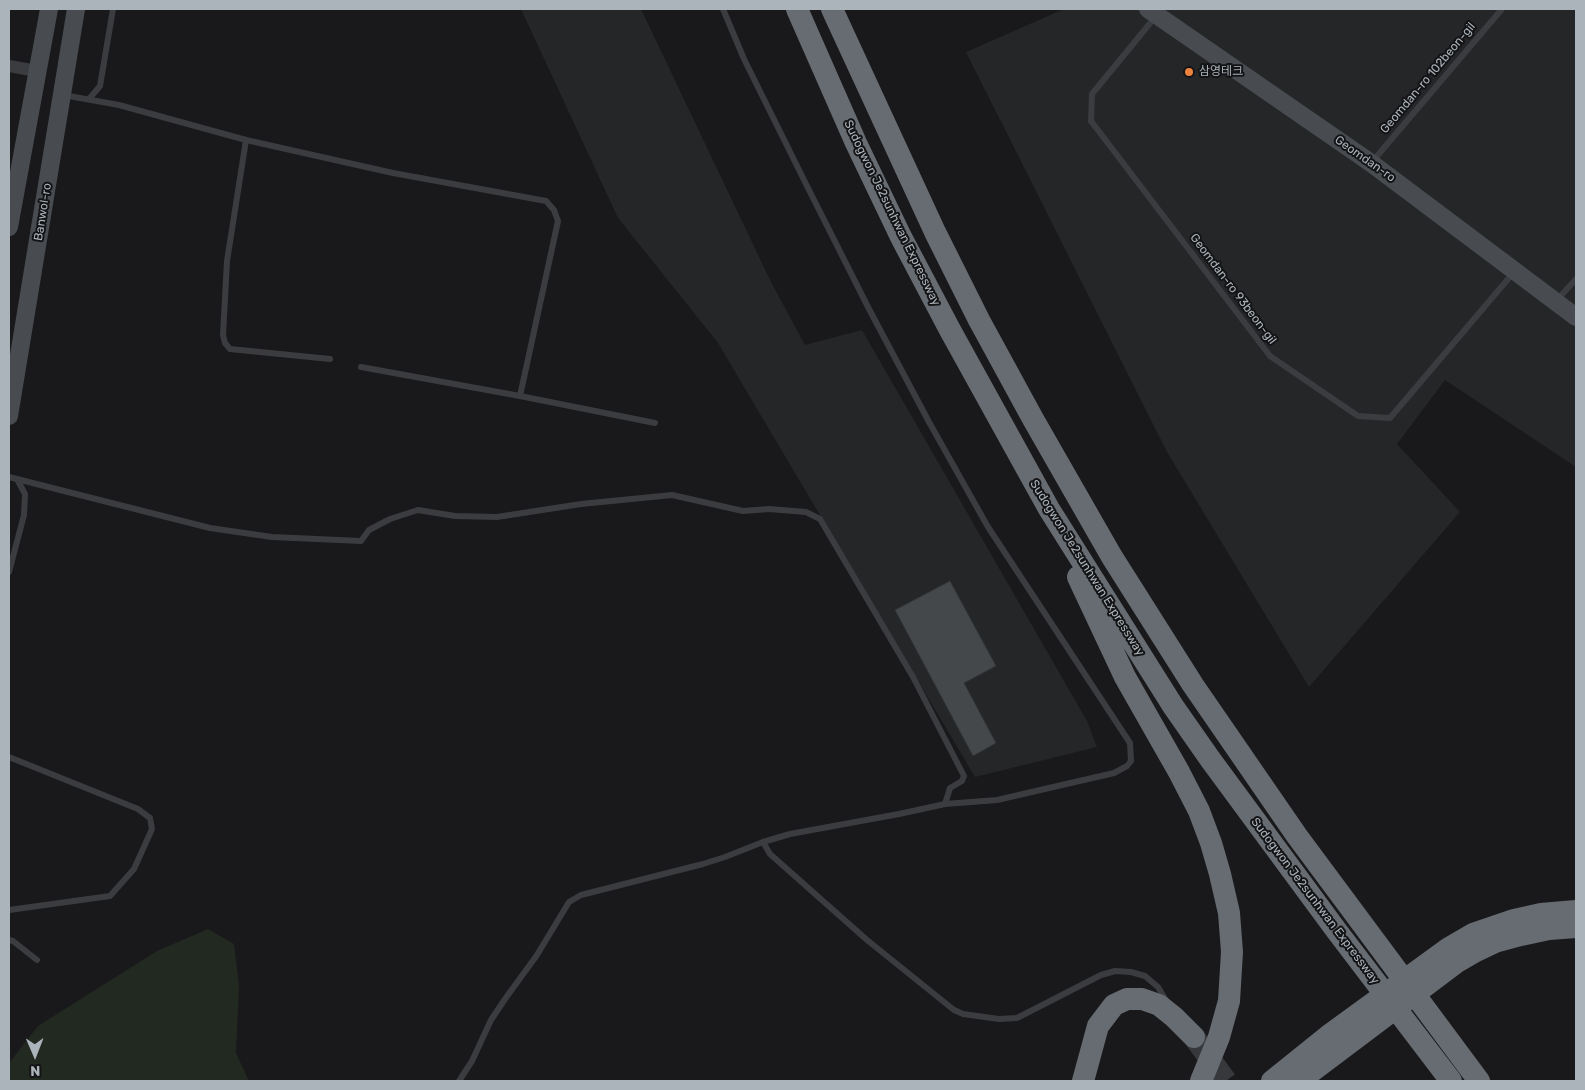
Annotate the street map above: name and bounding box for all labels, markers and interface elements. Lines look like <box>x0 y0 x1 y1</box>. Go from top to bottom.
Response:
street label: Geomdan-ro 102beon-gil <box>1377 20 1479 136</box>
place label: 삼영테크 <box>1199 65 1243 79</box>
marker: 삼영테크 <box>1183 66 1195 78</box>
street label: Sudogwon Je2sunhwan Expressway <box>841 118 943 308</box>
street label: Geomdan-ro <box>1332 133 1398 185</box>
street label: Banwol-ro <box>31 182 55 242</box>
street label: Geomdan-ro 93beon-gil <box>1187 231 1279 347</box>
street label: Sudogwon Je2sunhwan Expressway <box>1027 477 1147 659</box>
street label: Sudogwon Je2sunhwan Expressway <box>1248 815 1382 987</box>
north arrow <box>10 1030 60 1080</box>
text: N <box>30 1062 40 1079</box>

